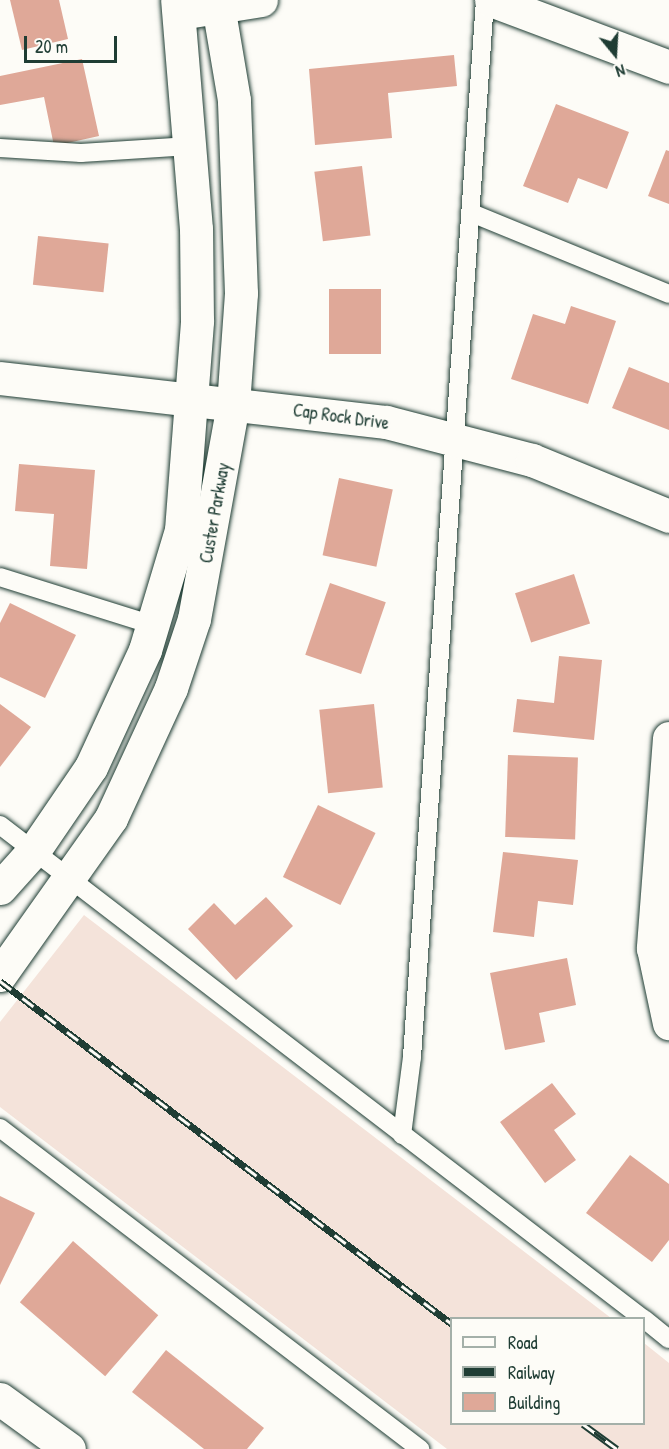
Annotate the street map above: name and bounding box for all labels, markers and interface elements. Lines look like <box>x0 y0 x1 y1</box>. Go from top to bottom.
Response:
scale bar <box>27 24 120 62</box>
north arrow <box>585 24 645 84</box>
text: 20 m <box>35 34 68 59</box>
text: N <box>613 59 628 83</box>
street label: Cap Rock Drive <box>292 400 390 434</box>
street label: Custer Parkway <box>196 461 234 565</box>
legend <box>450 1317 645 1425</box>
text: Road <box>508 1330 538 1355</box>
text: Railway <box>508 1360 555 1385</box>
text: Building <box>508 1390 560 1415</box>

